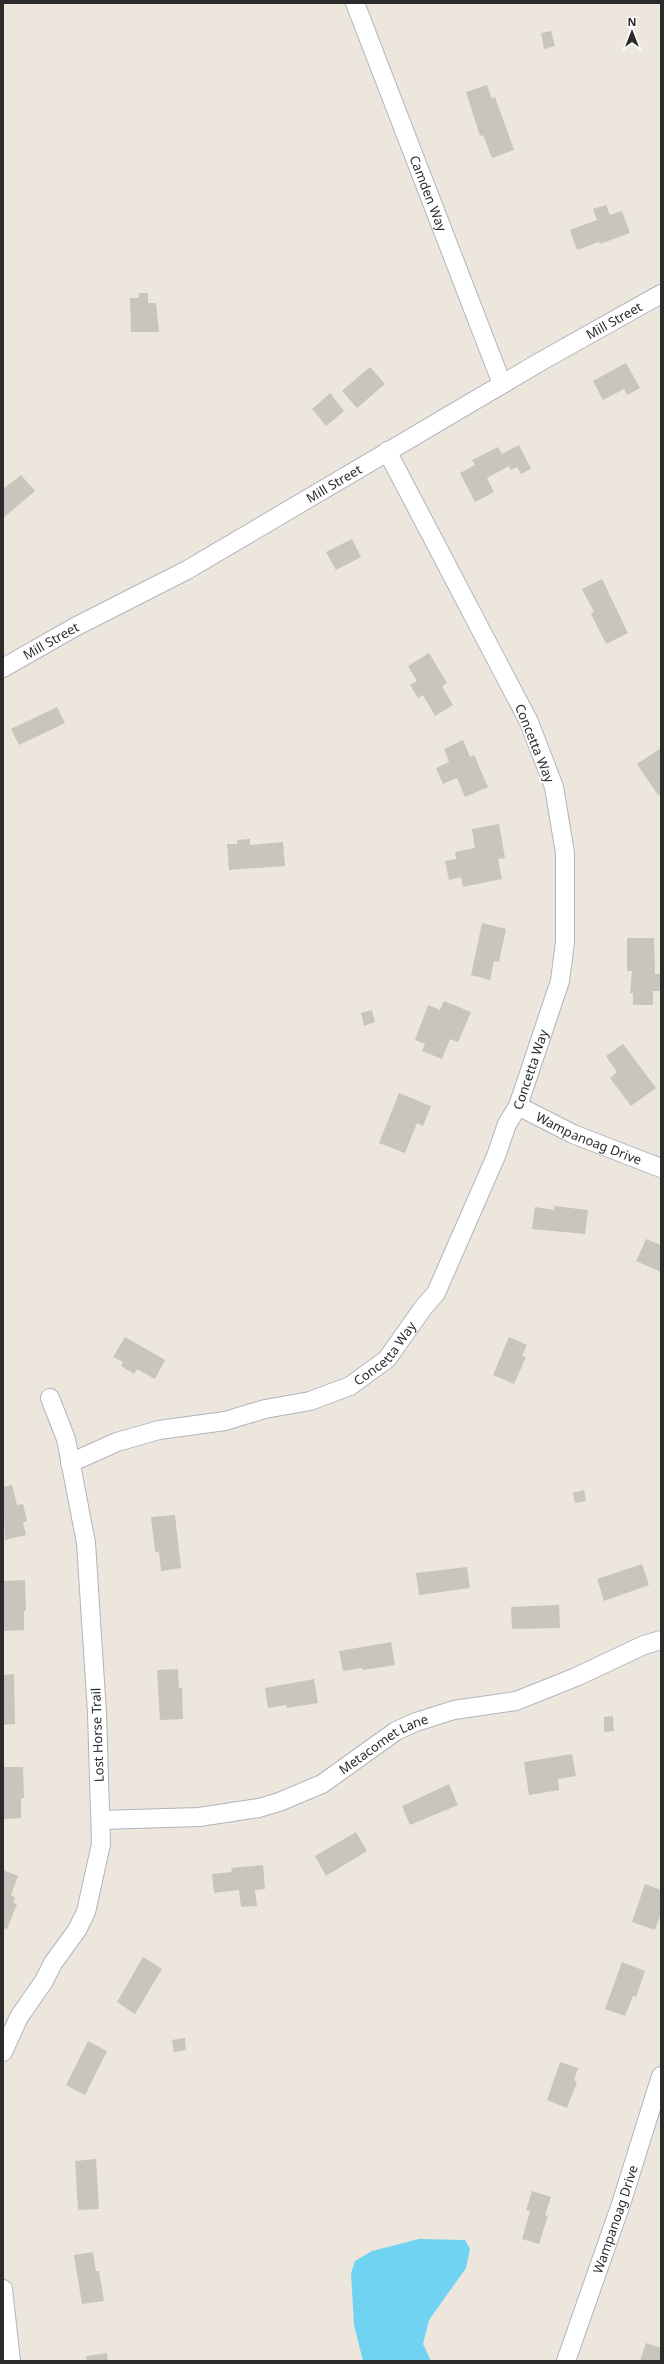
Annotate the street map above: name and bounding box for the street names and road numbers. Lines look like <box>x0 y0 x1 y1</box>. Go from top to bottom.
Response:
street label: Camden Way <box>406 153 451 234</box>
street label: Mill Street <box>583 297 645 343</box>
street label: Mill Street <box>303 460 365 507</box>
street label: Mill Street <box>20 618 82 664</box>
street label: Concetta Way <box>511 701 559 785</box>
street label: Concetta Way <box>508 1027 552 1112</box>
street label: Wampanoag Drive <box>533 1108 644 1169</box>
street label: Concetta Way <box>350 1318 420 1390</box>
street label: Lost Horse Trail <box>86 1687 108 1783</box>
street label: Metacomet Lane <box>335 1710 430 1778</box>
street label: Wampanoag Drive <box>588 2163 642 2276</box>

